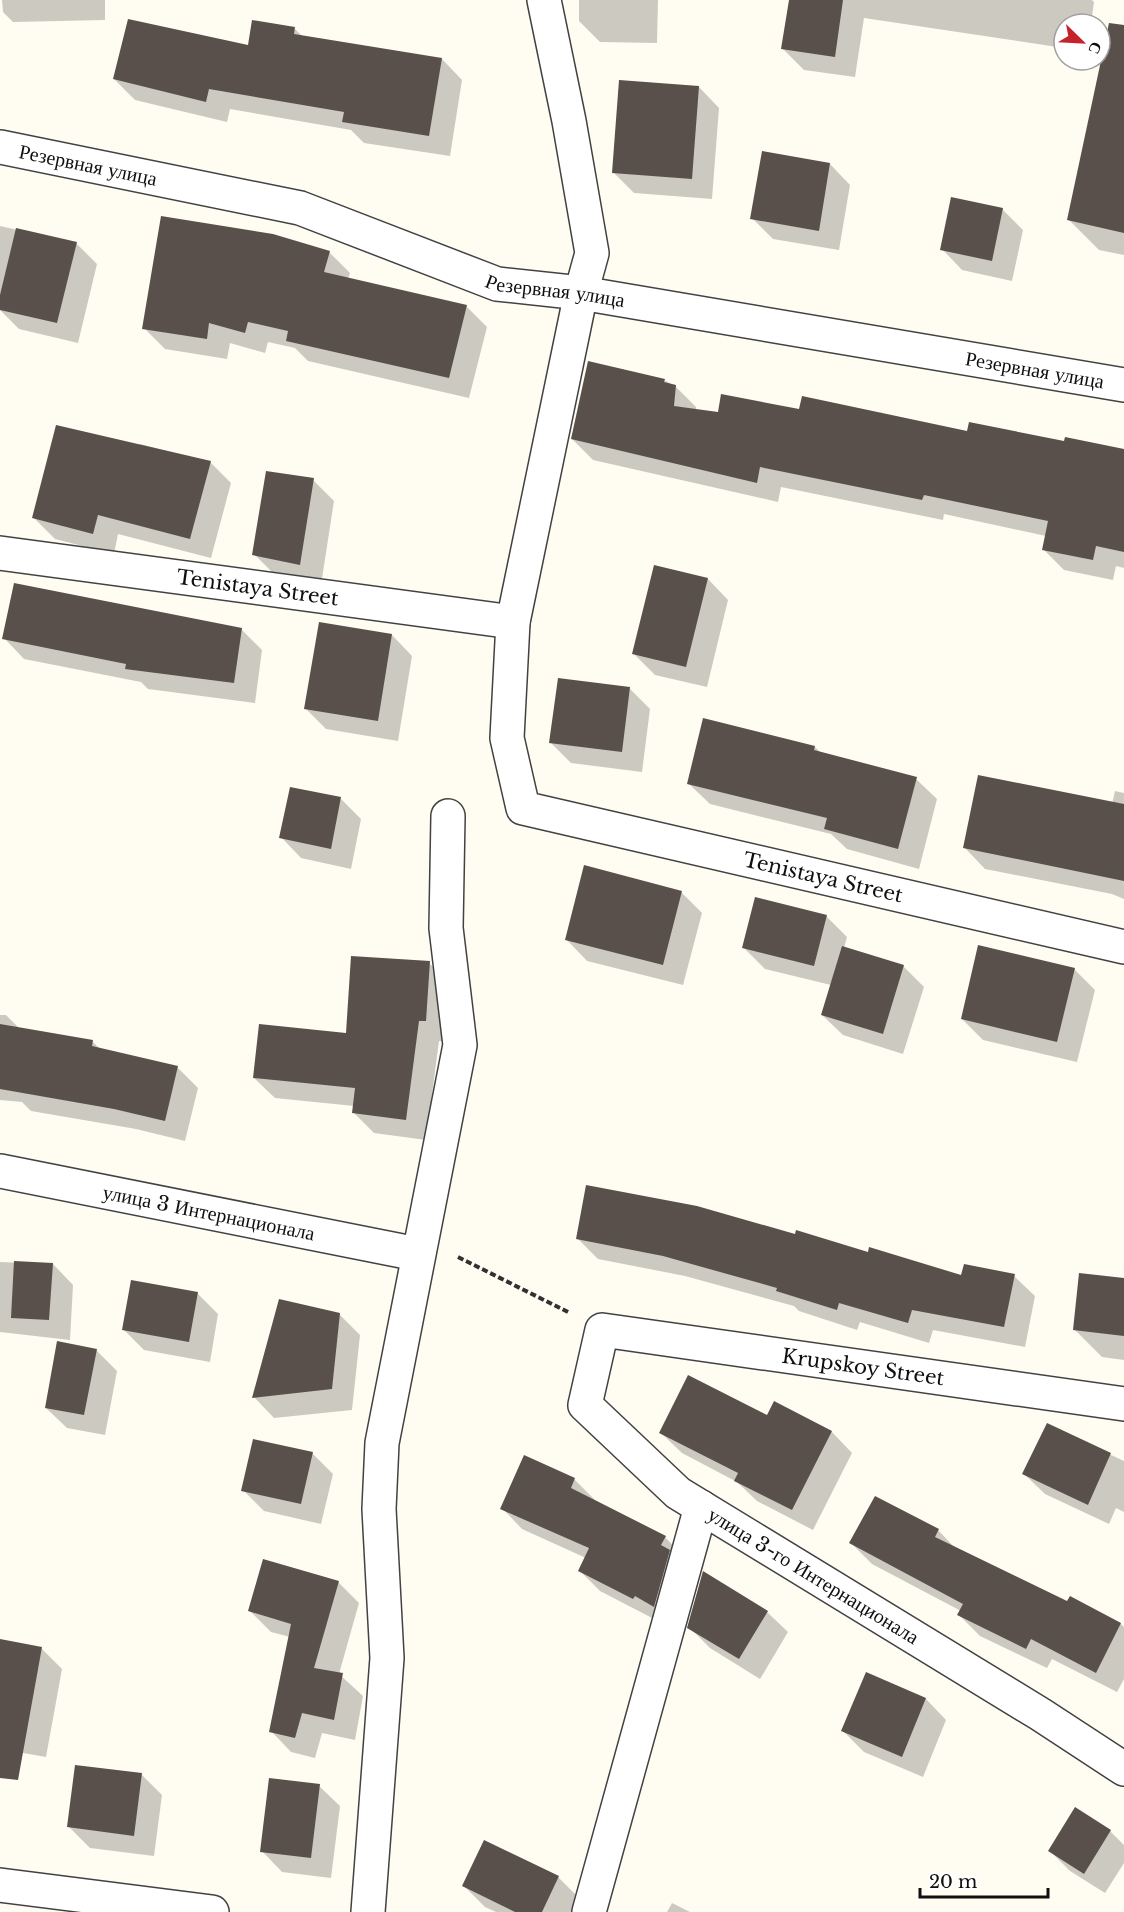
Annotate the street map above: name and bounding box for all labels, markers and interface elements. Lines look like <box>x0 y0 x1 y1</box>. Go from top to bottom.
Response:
north arrow <box>1052 12 1112 72</box>
text: С <box>1084 39 1107 57</box>
street label: Резервная улица <box>17 139 159 191</box>
street label: Резервная улица <box>482 269 627 312</box>
street label: Резервная улица <box>964 346 1106 393</box>
street label: Tenistaya Street <box>175 565 340 610</box>
street label: Tenistaya Street <box>741 847 906 908</box>
street label: улица 3 Интернационала <box>101 1180 317 1245</box>
street label: Krupskoy Street <box>780 1344 946 1390</box>
street label: улица 3-го Интернационала <box>704 1502 923 1649</box>
scale bar <box>920 1861 1048 1899</box>
text: 20 m <box>929 1871 977 1893</box>

